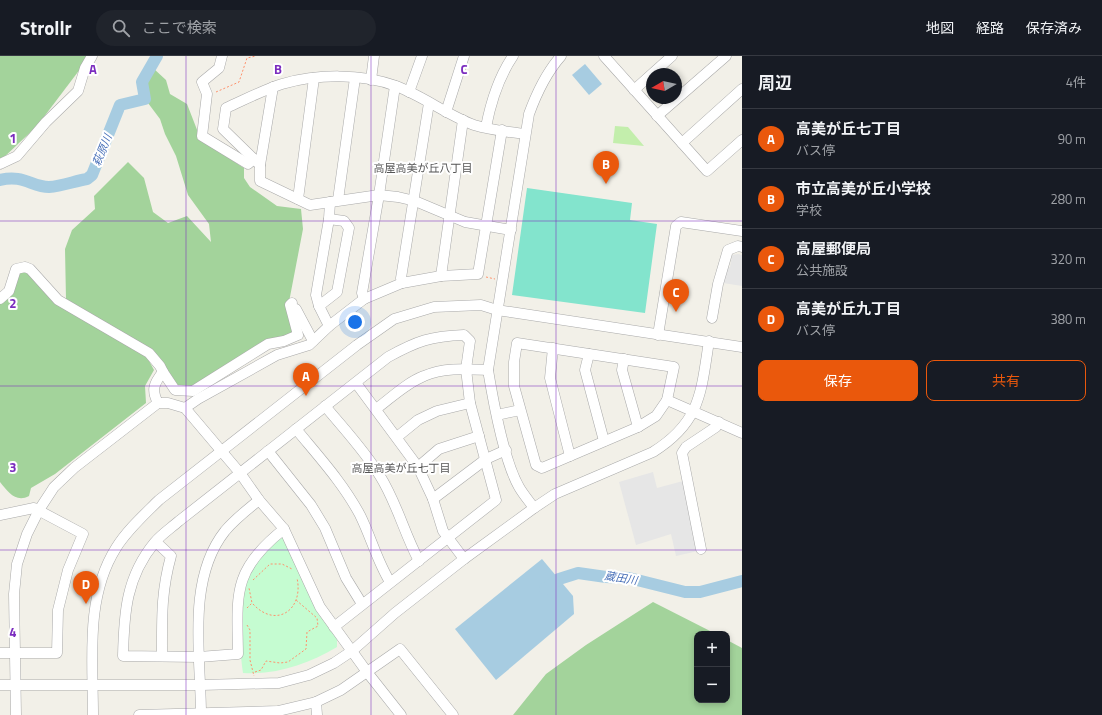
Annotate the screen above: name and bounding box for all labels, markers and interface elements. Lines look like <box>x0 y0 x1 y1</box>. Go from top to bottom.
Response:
search box <box>96 10 376 46</box>
text: Strollr <box>20 13 72 42</box>
text: ここで検索 <box>142 16 217 39</box>
icon: search <box>110 17 132 39</box>
text: 地図 <box>926 17 954 38</box>
text: 経路 <box>976 17 1004 38</box>
text: 保存済み <box>1026 17 1082 38</box>
text: A <box>89 59 97 79</box>
text: B <box>274 59 282 79</box>
text: C <box>460 59 468 79</box>
north arrow <box>646 68 682 104</box>
text: 周辺 <box>758 70 792 96</box>
text: 4件 <box>1066 72 1086 92</box>
text: 高美が丘七丁目 <box>796 117 901 140</box>
text: 1 <box>9 128 17 148</box>
text: A <box>767 129 775 149</box>
text: 90 m <box>1058 129 1086 149</box>
water label: 萩原川 <box>88 131 116 168</box>
text: バス停 <box>796 140 835 160</box>
pin: B <box>593 151 619 184</box>
district label: 高屋高美が丘八丁目 <box>374 160 473 176</box>
text: 市立高美が丘小学校 <box>796 177 931 200</box>
text: B <box>767 189 775 209</box>
text: 280 m <box>1050 189 1086 209</box>
text: 学校 <box>796 200 822 220</box>
text: 高屋郵便局 <box>796 237 871 260</box>
text: C <box>767 249 775 269</box>
text: 320 m <box>1050 249 1086 269</box>
text: 公共施設 <box>796 260 848 280</box>
pin: C <box>663 279 689 312</box>
text: 2 <box>9 293 17 313</box>
text: 高美が丘九丁目 <box>796 297 901 320</box>
text: D <box>767 309 775 329</box>
text: 380 m <box>1050 309 1086 329</box>
your location <box>345 312 365 332</box>
text: バス停 <box>796 320 835 340</box>
button: 保存 <box>758 360 918 401</box>
button: 共有 <box>926 360 1086 401</box>
pin: A <box>293 363 319 396</box>
text: 3 <box>9 457 17 477</box>
district label: 高屋高美が丘七丁目 <box>352 460 451 476</box>
water label: 蔵田川 <box>603 568 640 589</box>
pin: D <box>73 571 99 604</box>
text: 4 <box>9 622 17 642</box>
map controls <box>694 631 730 703</box>
button: + <box>694 631 730 667</box>
button: − <box>694 667 730 703</box>

